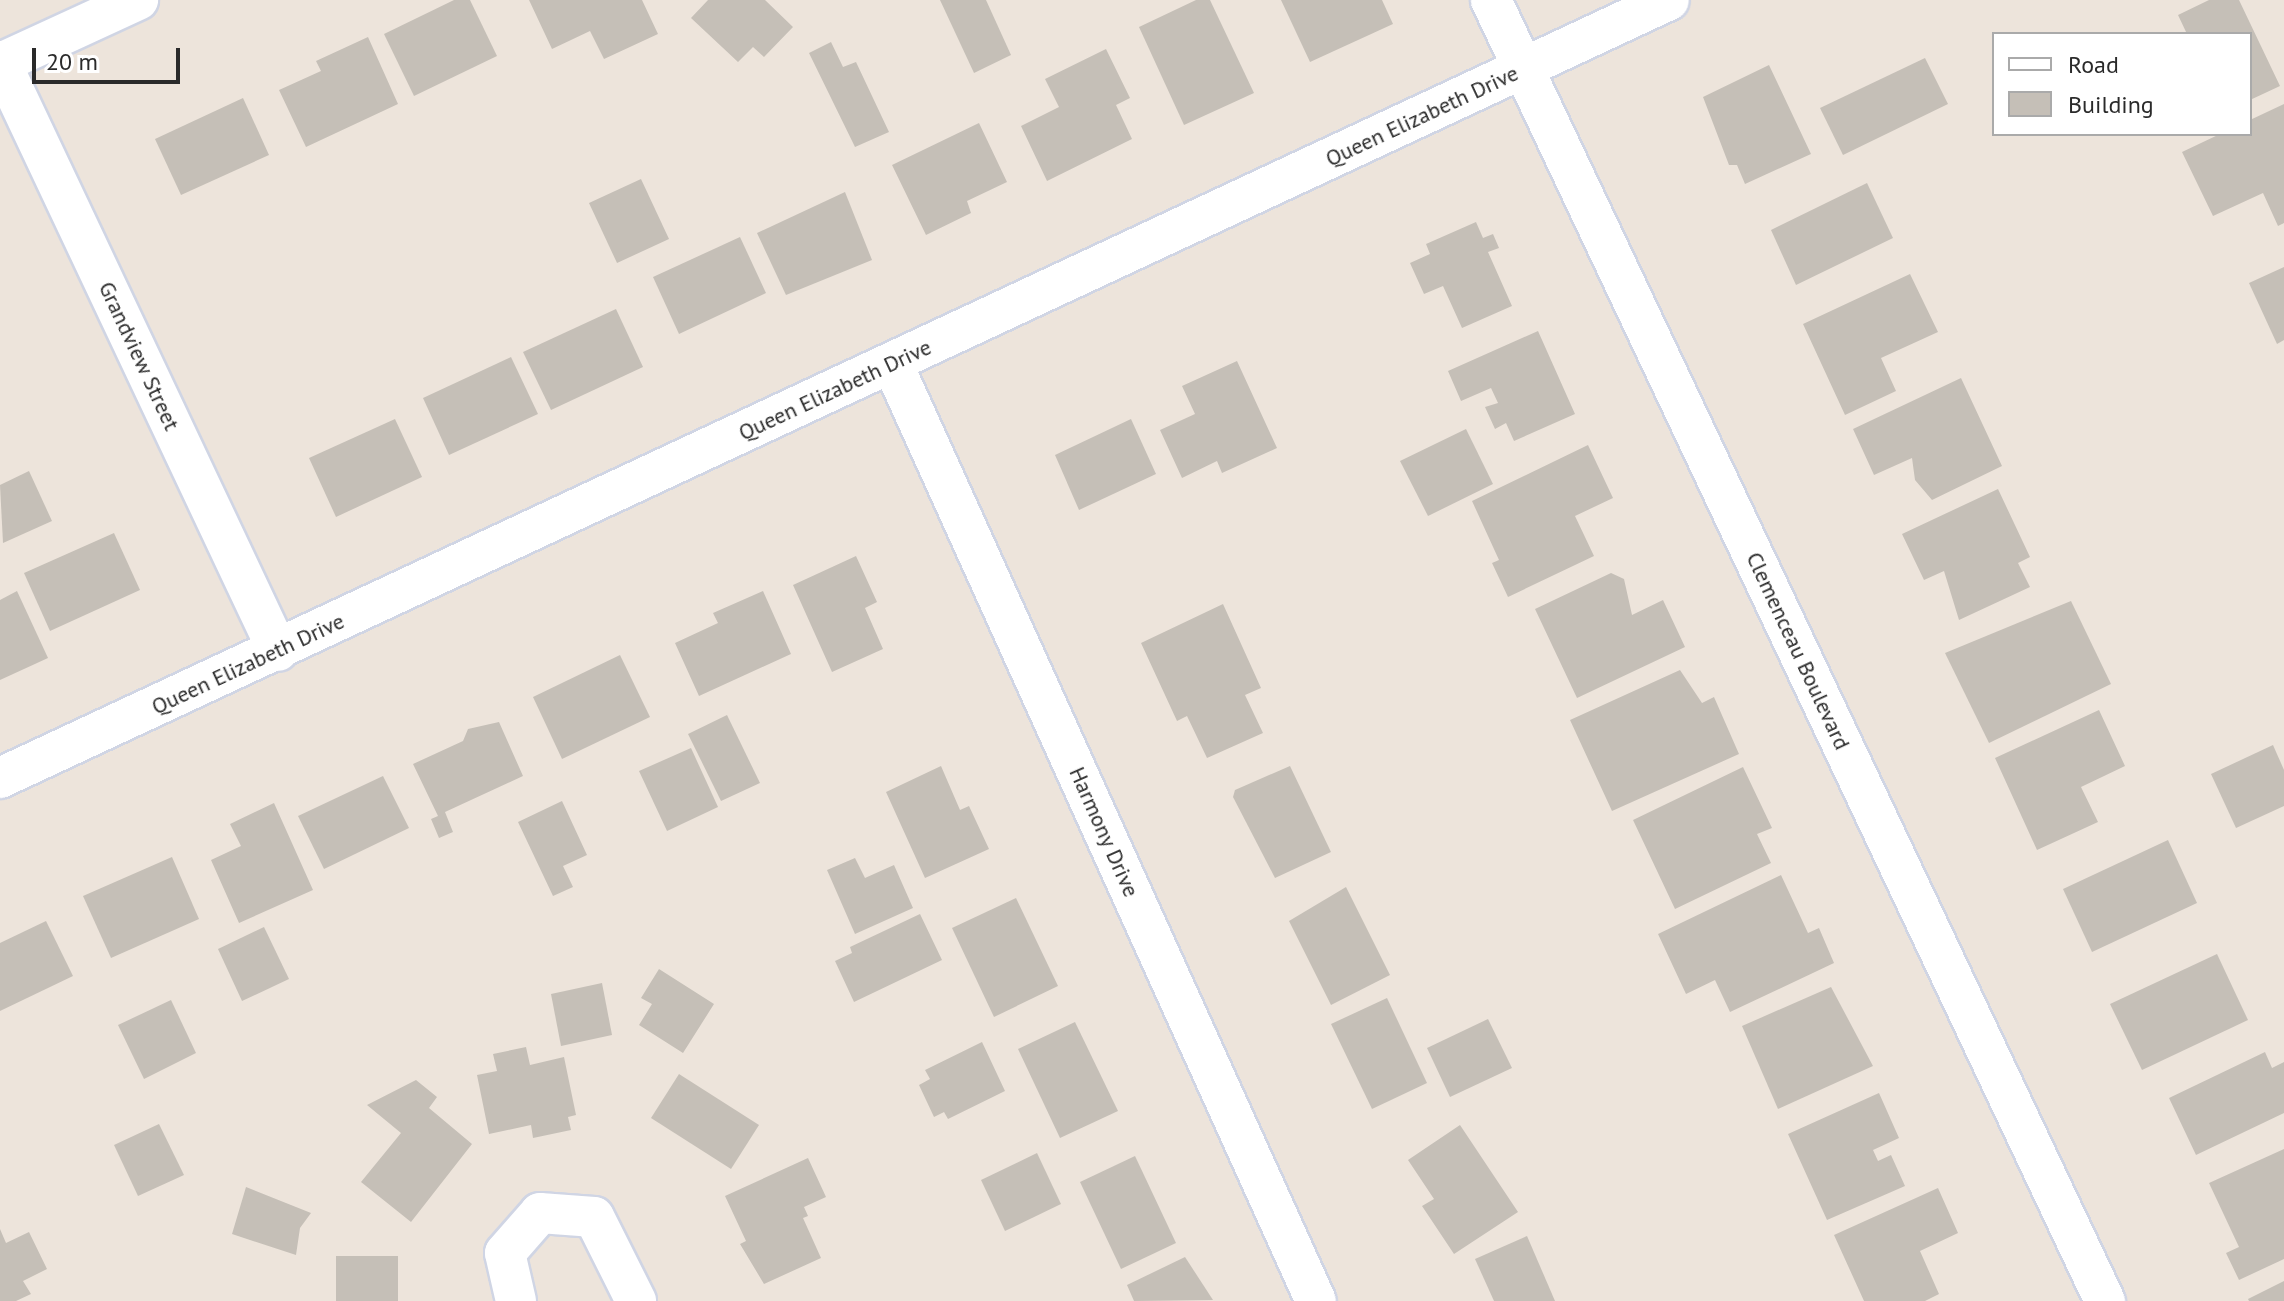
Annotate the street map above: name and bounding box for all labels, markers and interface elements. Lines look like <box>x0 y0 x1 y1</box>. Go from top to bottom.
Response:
scale bar <box>36 32 184 82</box>
legend <box>1992 32 2252 136</box>
text: 20 m <box>46 46 98 77</box>
text: Road <box>2068 49 2119 80</box>
street label: Queen Elizabeth Drive <box>1321 60 1523 172</box>
text: Building <box>2068 89 2154 120</box>
street label: Grandview Street <box>93 277 185 435</box>
street label: Queen Elizabeth Drive <box>734 334 936 446</box>
street label: Clemenceau Boulevard <box>1741 548 1855 754</box>
street label: Queen Elizabeth Drive <box>147 608 349 720</box>
street label: Harmony Drive <box>1063 763 1145 901</box>

